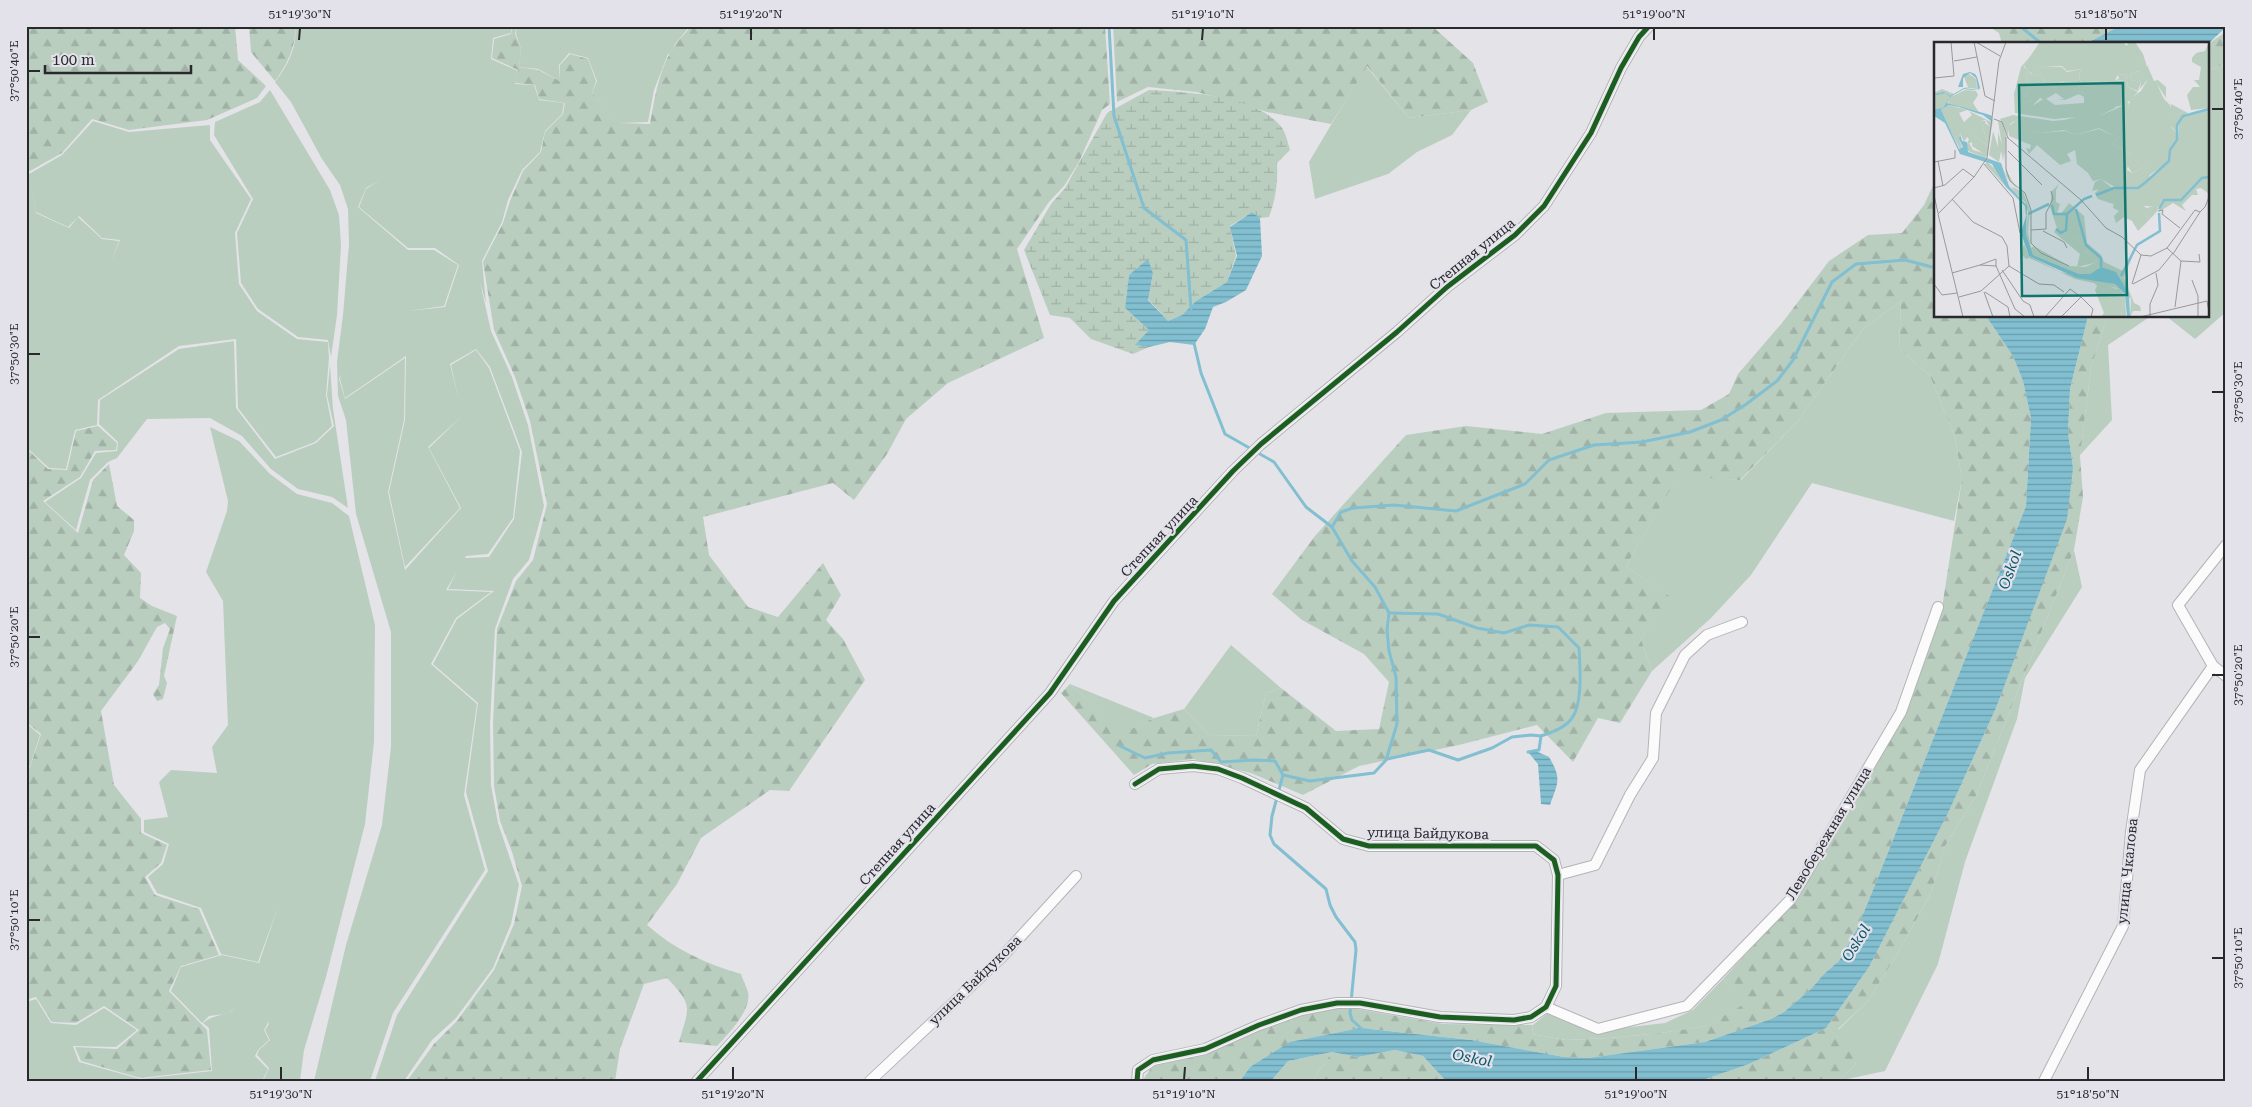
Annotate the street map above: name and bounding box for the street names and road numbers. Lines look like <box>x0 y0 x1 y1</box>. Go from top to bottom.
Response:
street label: Степная улица <box>1426 214 1518 293</box>
street label: Степная улица <box>1117 492 1201 580</box>
street label: Левобережная улица <box>1782 763 1874 902</box>
street label: Степная улица <box>856 799 938 889</box>
street label: улица Чкалова <box>2113 817 2141 925</box>
street label: улица Байдукова <box>1367 824 1489 842</box>
street label: улица Байдукова <box>926 932 1025 1028</box>

